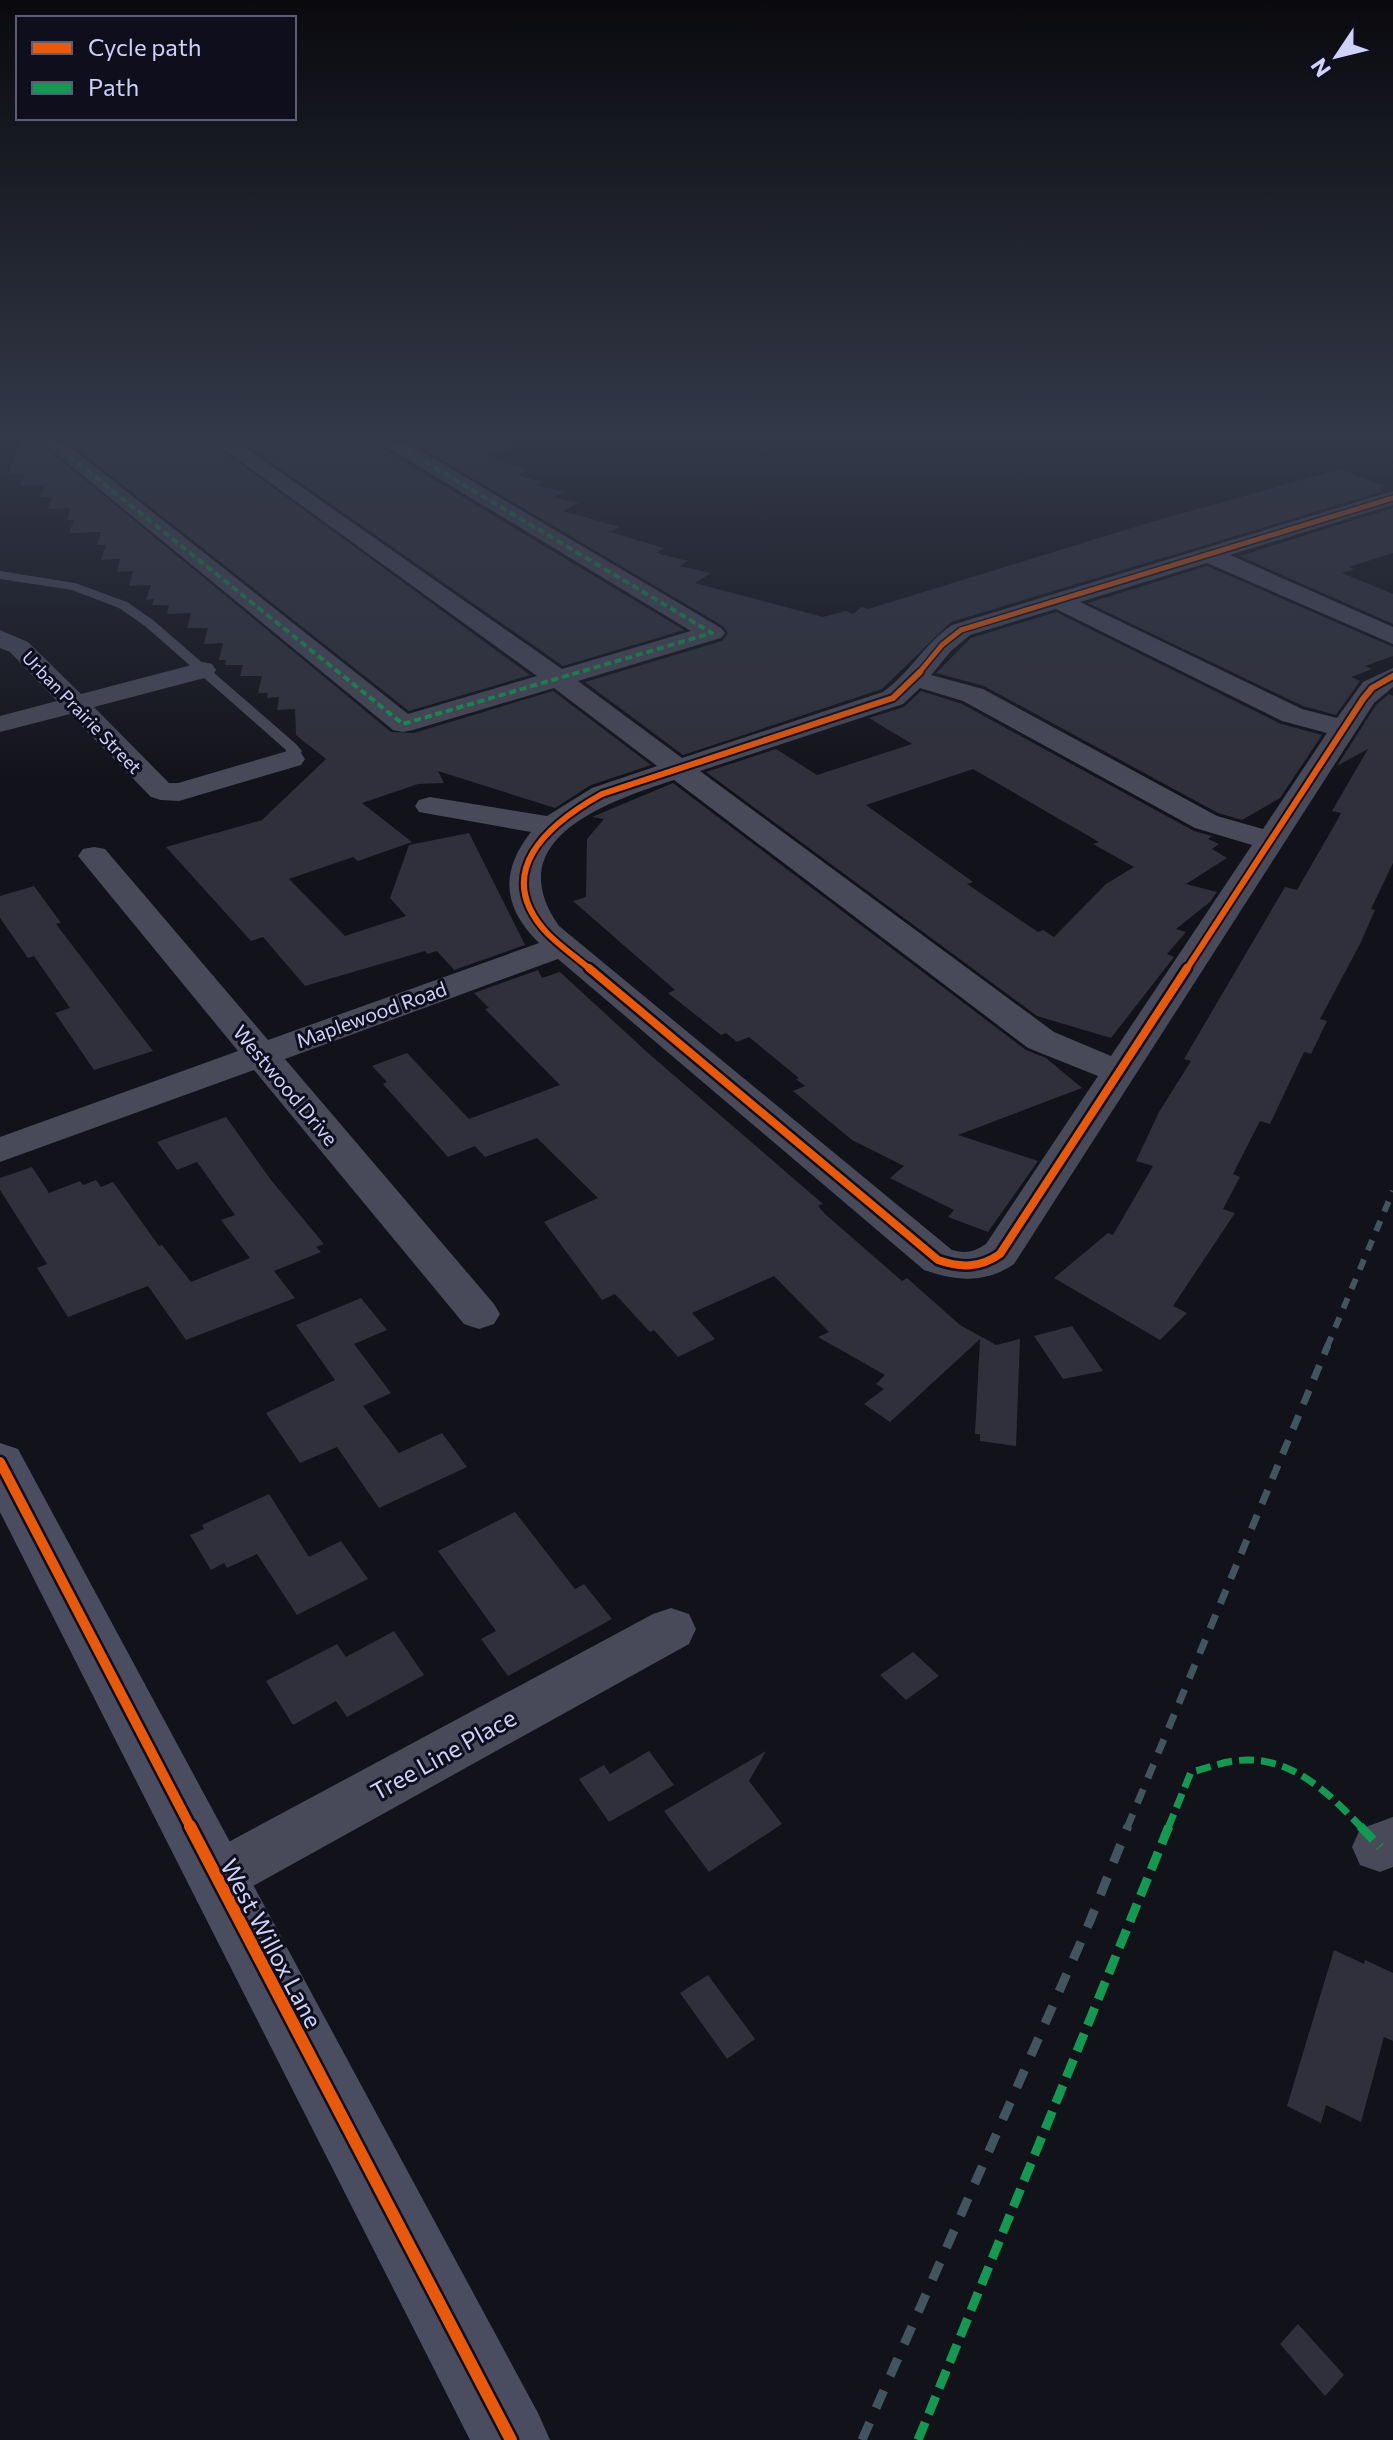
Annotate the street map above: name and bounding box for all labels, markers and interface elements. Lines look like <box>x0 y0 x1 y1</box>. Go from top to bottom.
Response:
legend <box>16 16 296 120</box>
north arrow <box>1297 16 1377 96</box>
text: Cycle path <box>88 32 202 61</box>
text: N <box>1304 53 1336 82</box>
text: Path <box>88 72 139 101</box>
street label: Urban Prairie Street <box>18 646 146 778</box>
street label: Maplewood Road <box>293 976 449 1052</box>
street label: Westwood Drive <box>229 1020 343 1150</box>
street label: Tree Line Place <box>365 1702 521 1806</box>
street label: West Willox Lane <box>215 1853 329 2033</box>

